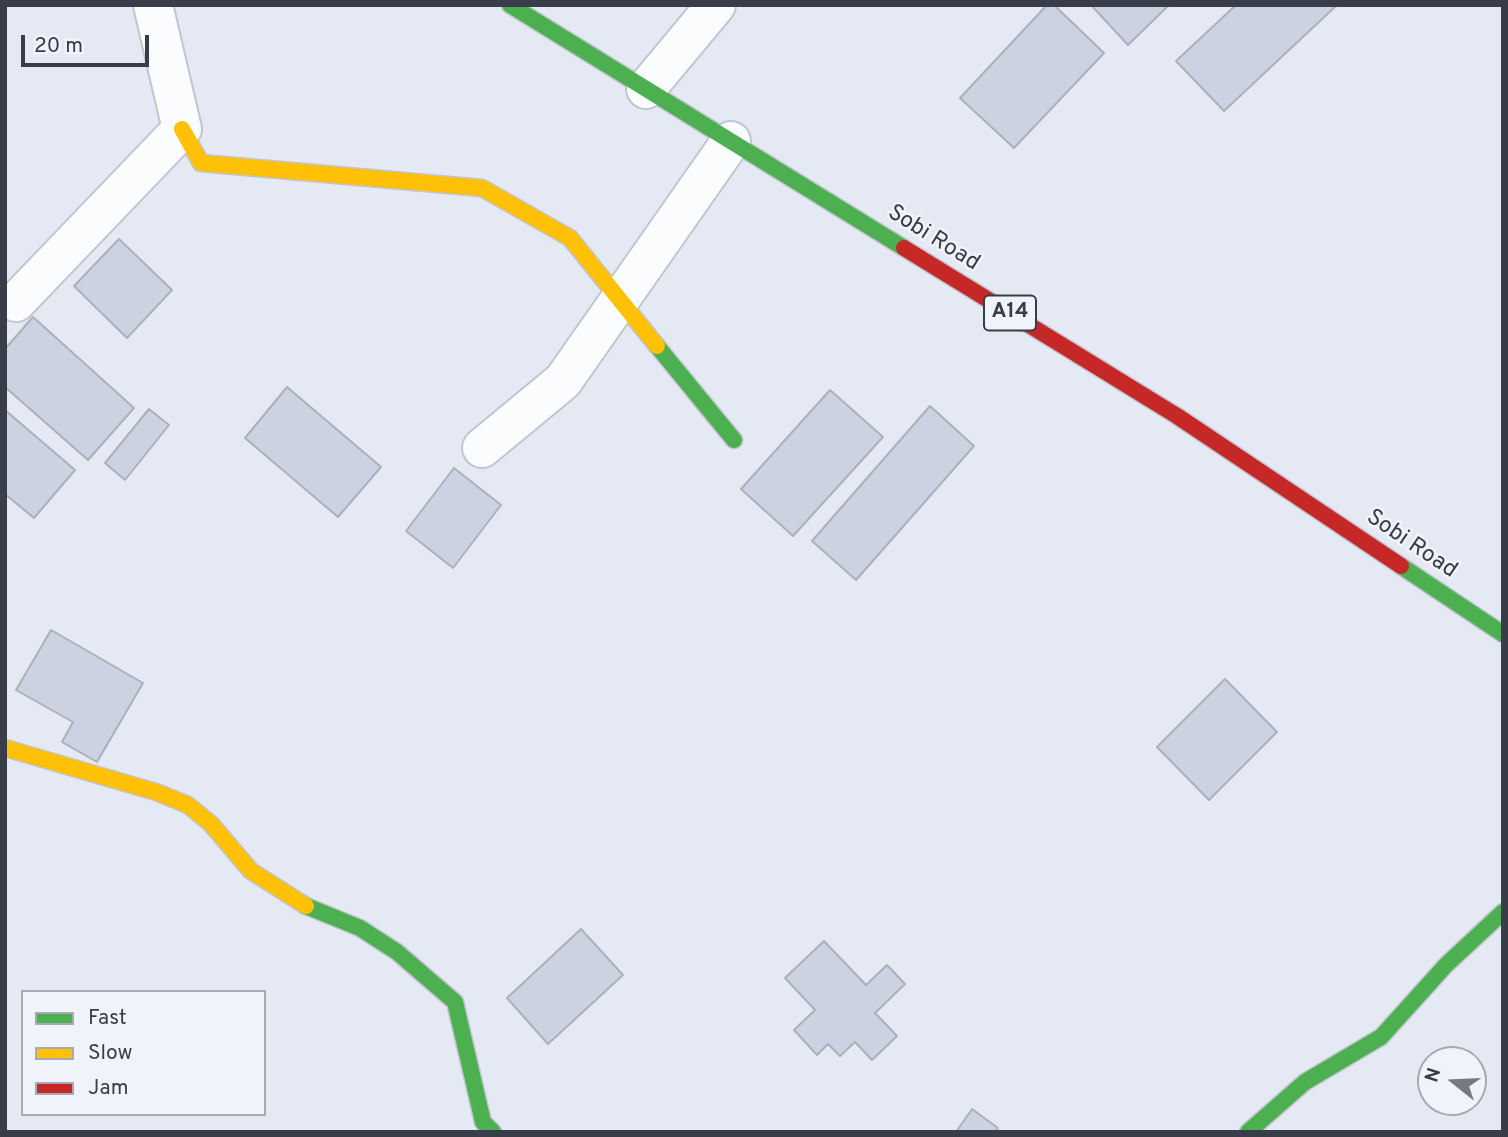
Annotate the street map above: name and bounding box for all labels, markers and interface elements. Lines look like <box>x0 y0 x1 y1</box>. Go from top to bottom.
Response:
scale bar <box>24 21 152 65</box>
text: 20 m <box>34 33 83 60</box>
street label: Sobi Road <box>882 200 984 278</box>
road number: A14 <box>984 296 1036 330</box>
street label: Sobi Road <box>1360 505 1462 585</box>
legend <box>21 990 266 1116</box>
text: Fast <box>88 1005 127 1032</box>
text: Slow <box>88 1040 133 1067</box>
north arrow <box>1417 1046 1487 1116</box>
text: N <box>1420 1065 1447 1085</box>
text: Jam <box>88 1075 129 1102</box>

